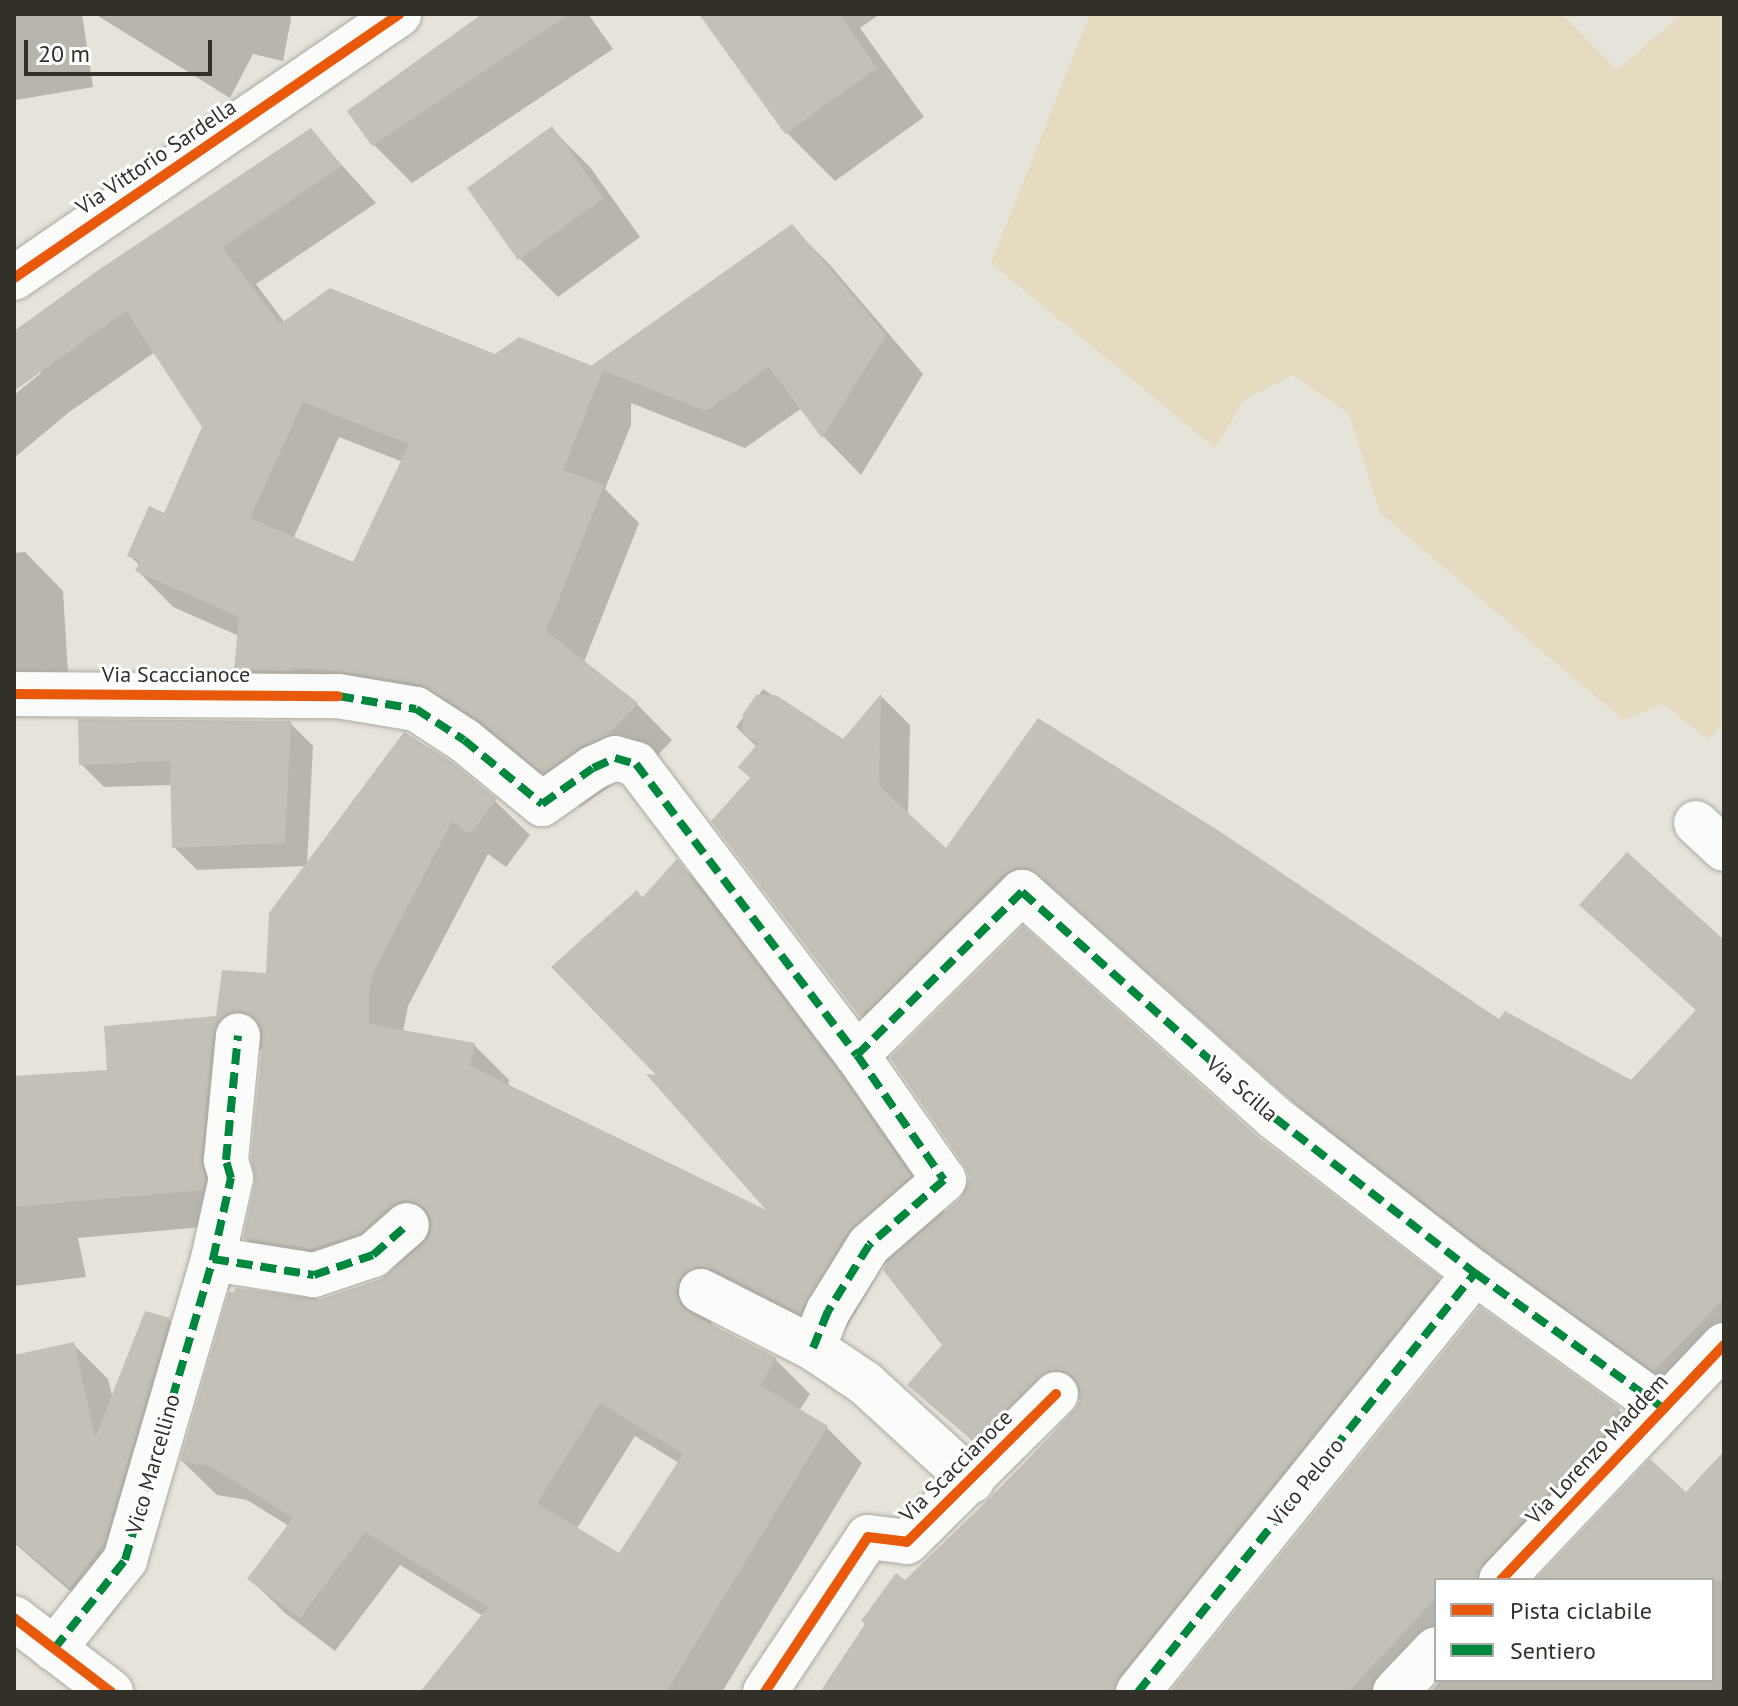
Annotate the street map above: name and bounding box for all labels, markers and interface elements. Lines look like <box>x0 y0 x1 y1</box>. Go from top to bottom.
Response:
scale bar <box>28 24 216 74</box>
text: 20 m <box>38 38 90 69</box>
street label: Via Vittorio Sardella <box>71 94 241 220</box>
street label: Via Scaccianoce <box>102 662 250 688</box>
street label: Via Scilla <box>1201 1051 1283 1127</box>
street label: Via Lorenzo Maddem <box>1521 1368 1673 1530</box>
street label: Vico Marcellino <box>120 1391 186 1537</box>
street label: Via Scaccianoce <box>894 1404 1018 1528</box>
street label: Vico Peloro <box>1262 1433 1350 1531</box>
legend <box>1434 1578 1714 1682</box>
text: Pista ciclabile <box>1510 1595 1652 1626</box>
text: Sentiero <box>1510 1635 1596 1666</box>

